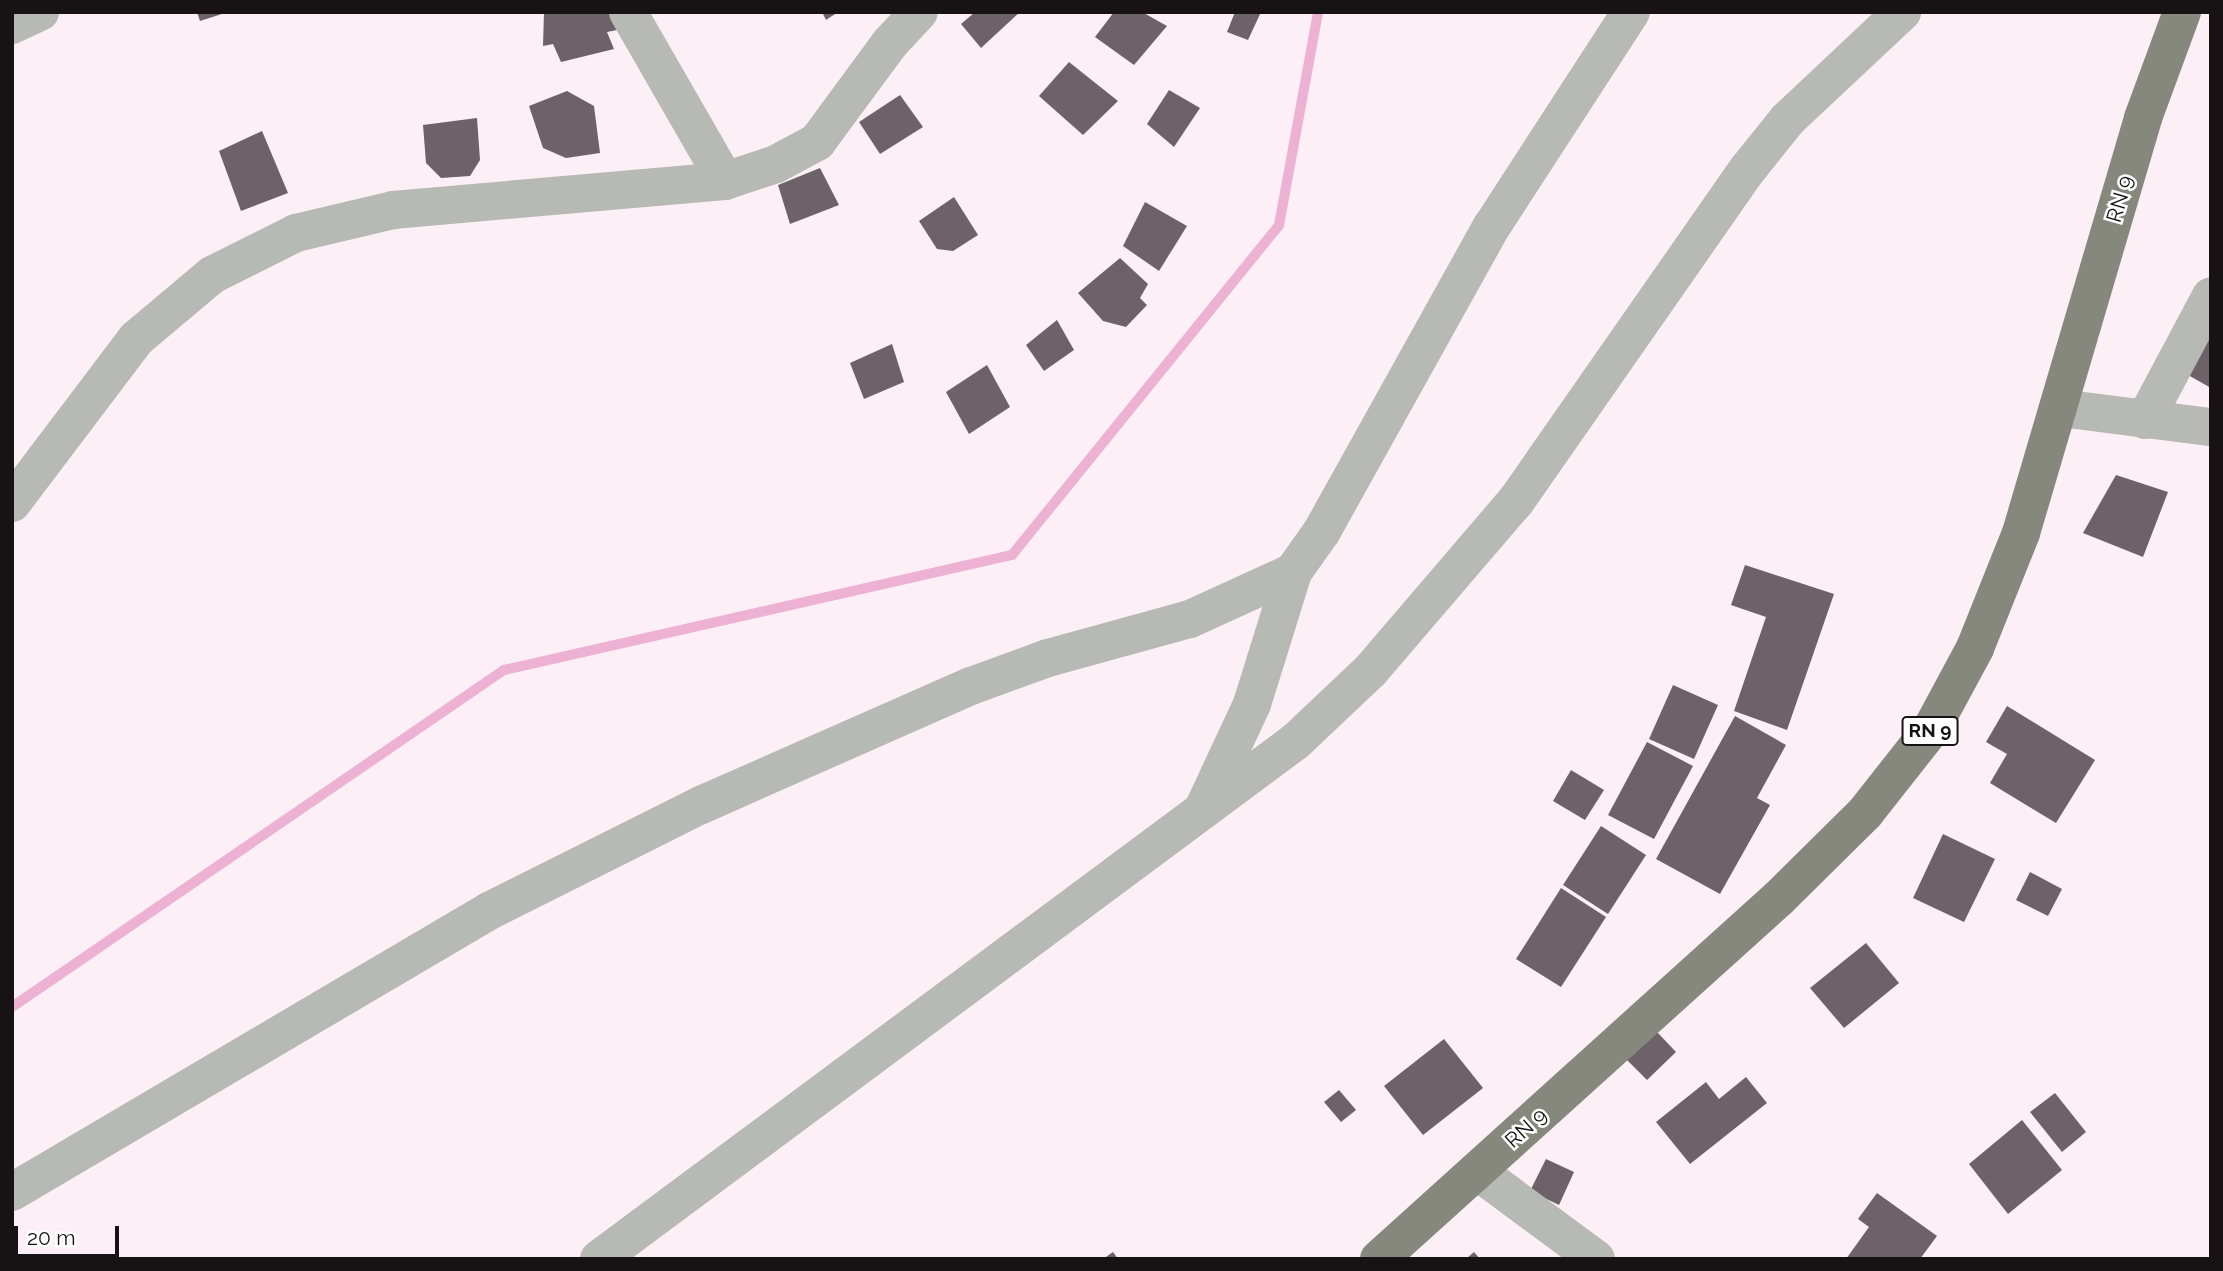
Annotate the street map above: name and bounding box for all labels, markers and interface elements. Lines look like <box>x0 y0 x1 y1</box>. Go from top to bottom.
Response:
street label: RN 9 <box>2101 173 2139 225</box>
road number: RN 9 <box>1900 716 1960 746</box>
street label: RN 9 <box>1500 1103 1552 1153</box>
scale bar <box>18 1212 122 1256</box>
text: 20 m <box>27 1225 75 1250</box>

